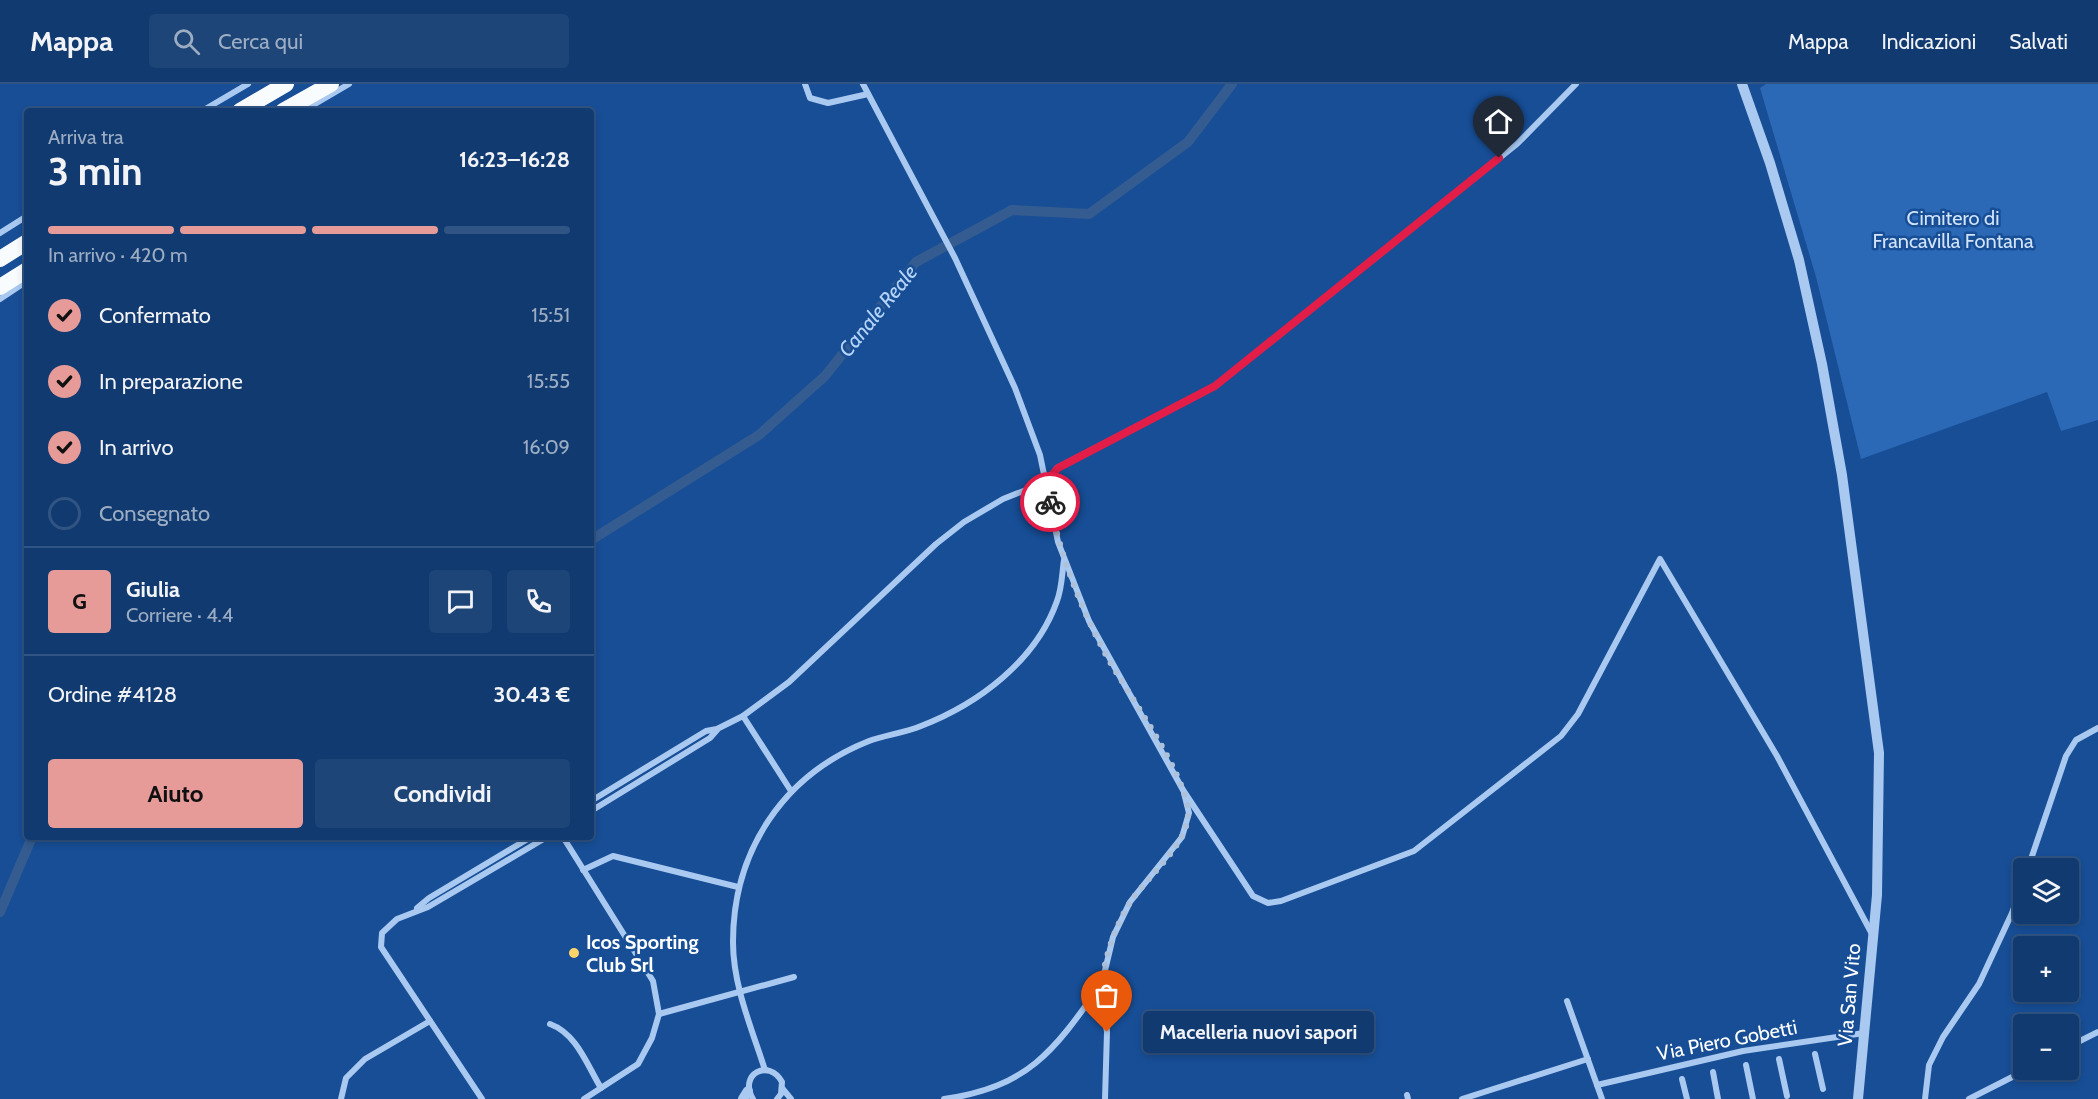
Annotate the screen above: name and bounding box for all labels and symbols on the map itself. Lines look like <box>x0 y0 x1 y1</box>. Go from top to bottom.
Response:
pin <box>1473 96 1524 158</box>
park label: Cimitero di Francavilla Fontana <box>1872 206 2034 253</box>
water label: Canale Reale <box>833 259 922 362</box>
courier <box>1020 472 1080 532</box>
place label: Icos Sporting Club Srl <box>586 930 698 977</box>
street label: Via San Vito <box>1833 942 1865 1048</box>
marker: Icos Sporting Club Srl <box>567 946 581 960</box>
pin <box>1081 970 1132 1032</box>
callout: Macelleria nuovi sapori <box>1143 1011 1374 1053</box>
street label: Via Piero Gobetti <box>1655 1015 1799 1065</box>

